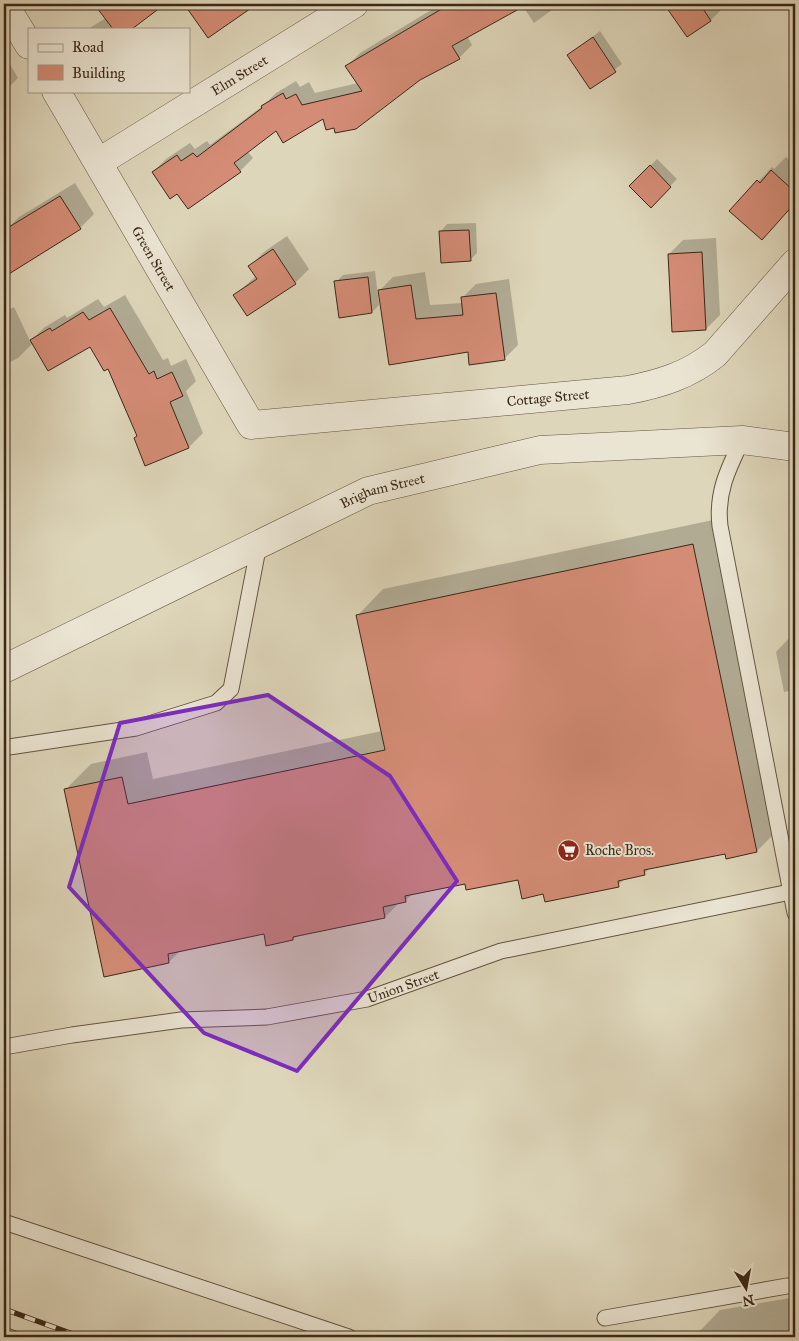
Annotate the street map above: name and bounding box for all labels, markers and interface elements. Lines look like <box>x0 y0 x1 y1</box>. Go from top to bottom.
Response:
legend <box>28 28 190 92</box>
text: Road <box>72 38 104 56</box>
street label: Elm Street <box>208 51 271 99</box>
text: Building <box>72 64 126 82</box>
street label: Green Street <box>128 223 179 294</box>
street label: Cottage Street <box>506 385 590 410</box>
street label: Brigham Street <box>337 469 426 512</box>
supermarket icon: Roche Bros. <box>557 838 581 862</box>
place label: Roche Bros. <box>585 842 654 859</box>
street label: Union Street <box>365 965 441 1007</box>
north arrow <box>722 1264 772 1314</box>
text: N <box>741 1291 756 1310</box>

